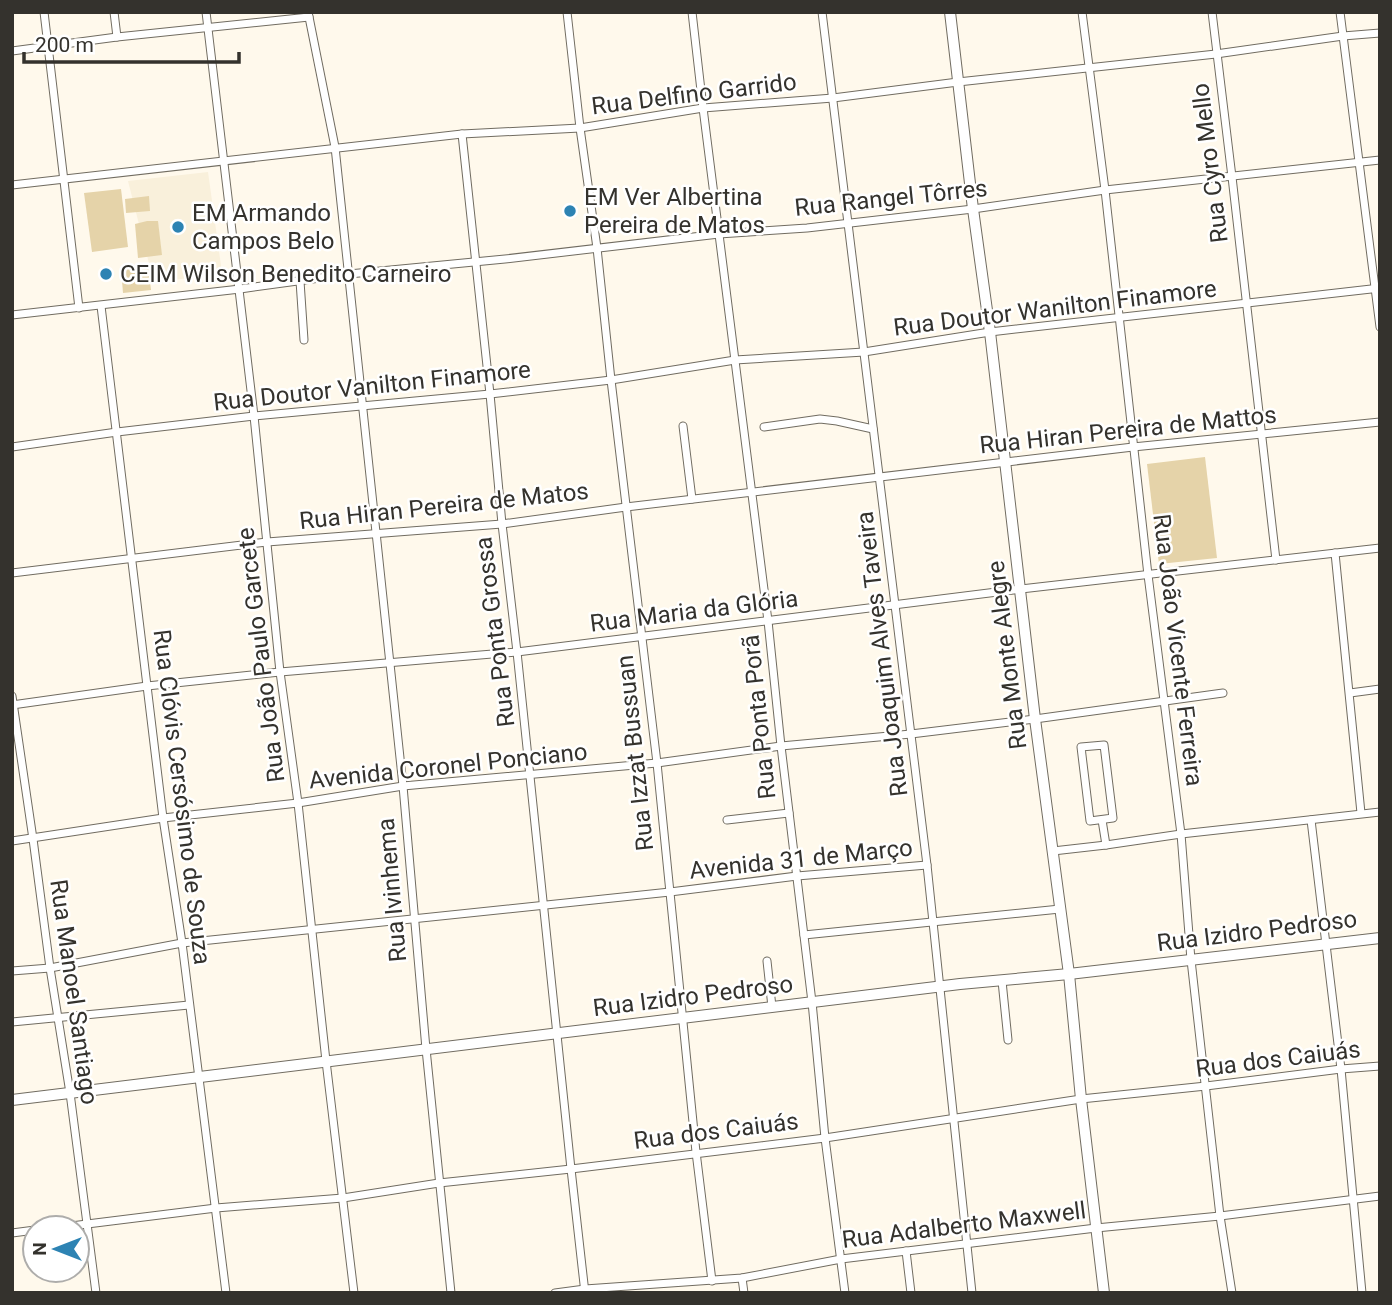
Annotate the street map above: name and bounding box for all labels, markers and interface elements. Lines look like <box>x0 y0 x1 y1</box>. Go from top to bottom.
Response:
scale bar <box>24 21 240 65</box>
text: 200 m <box>35 33 94 57</box>
street label: Rua Delfino Garrido <box>590 68 798 120</box>
street label: Rua Cyro Mello <box>1186 82 1234 244</box>
street label: Rua Rangel Tôrres <box>793 174 989 222</box>
place label: EM Ver Albertina Pereira de Matos <box>584 183 765 239</box>
place label: EM Armando Campos Belo <box>192 199 334 255</box>
marker: EM Ver Albertina Pereira de Matos <box>562 203 578 219</box>
marker: EM Armando Campos Belo <box>170 219 186 235</box>
place label: CEIM Wilson Benedito Carneiro <box>120 260 451 288</box>
marker: CEIM Wilson Benedito Carneiro <box>98 266 114 282</box>
street label: Rua Doutor Wanilton Finamore <box>892 274 1218 342</box>
street label: Rua Doutor Vanilton Finamore <box>212 355 532 417</box>
street label: Rua Hiran Pereira de Mattos <box>978 400 1278 460</box>
street label: Rua Hiran Pereira de Matos <box>298 477 590 535</box>
street label: Rua Joaquim Alves Taveira <box>851 510 913 798</box>
street label: Rua João Vicente Ferreira <box>1147 512 1209 788</box>
street label: Rua João Paulo Garcete <box>231 526 291 784</box>
street label: Rua Ponta Grossa <box>469 535 521 729</box>
street label: Rua Monte Alegre <box>982 559 1032 751</box>
street label: Rua Maria da Glória <box>588 584 800 638</box>
street label: Rua Clóvis Cersósimo de Souza <box>148 628 216 966</box>
street label: Rua Ponta Porã <box>736 633 782 801</box>
street label: Rua Izzat Bussuan <box>611 654 659 852</box>
street label: Avenida Coronel Ponciano <box>307 737 589 795</box>
street label: Rua Ivinhema <box>372 817 412 963</box>
street label: Avenida 31 de Março <box>688 833 914 885</box>
street label: Rua Manoel Santiago <box>44 878 104 1106</box>
street label: Rua Izidro Pedroso <box>1155 905 1359 957</box>
street label: Rua Izidro Pedroso <box>591 970 795 1022</box>
street label: Rua dos Caiuás <box>1194 1035 1362 1083</box>
street label: Rua dos Caiuás <box>632 1107 800 1155</box>
street label: Rua Adalberto Maxwell <box>840 1196 1088 1254</box>
north arrow <box>21 1214 91 1284</box>
text: N <box>28 1242 51 1256</box>

